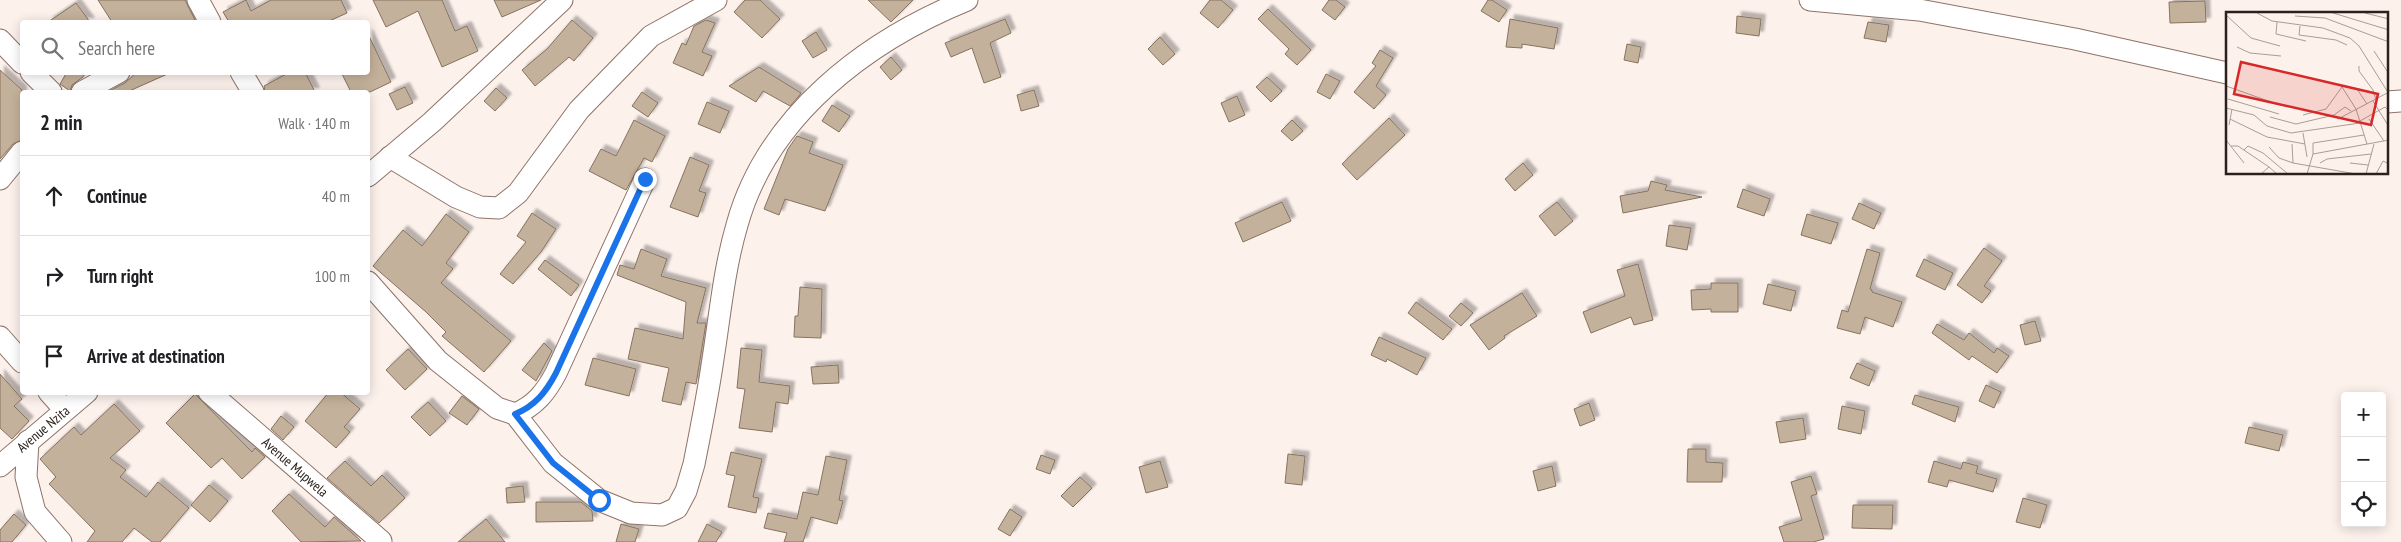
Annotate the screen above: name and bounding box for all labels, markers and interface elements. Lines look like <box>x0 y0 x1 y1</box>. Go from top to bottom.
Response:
inset map <box>2226 12 2388 175</box>
search box <box>20 20 370 75</box>
icon: search <box>38 34 66 62</box>
text: Search here <box>78 36 155 60</box>
text: 2 min <box>40 109 82 136</box>
text: Walk · 140 m <box>278 113 350 133</box>
route end <box>634 168 657 191</box>
icon: ahead <box>40 182 68 210</box>
text: Continue <box>87 184 147 208</box>
text: 40 m <box>322 186 350 206</box>
icon: right <box>40 262 68 290</box>
text: Turn right <box>87 264 153 288</box>
text: 100 m <box>315 266 350 286</box>
icon: arrive <box>40 342 68 370</box>
text: Arrive at destination <box>87 344 225 368</box>
map controls <box>2341 392 2386 527</box>
button: + <box>2341 392 2386 437</box>
street label: Avenue Nzita <box>13 402 73 456</box>
street label: Avenue Mupwela <box>258 433 332 501</box>
button: − <box>2341 437 2386 482</box>
button: locate <box>2341 482 2386 527</box>
route start <box>588 489 611 512</box>

